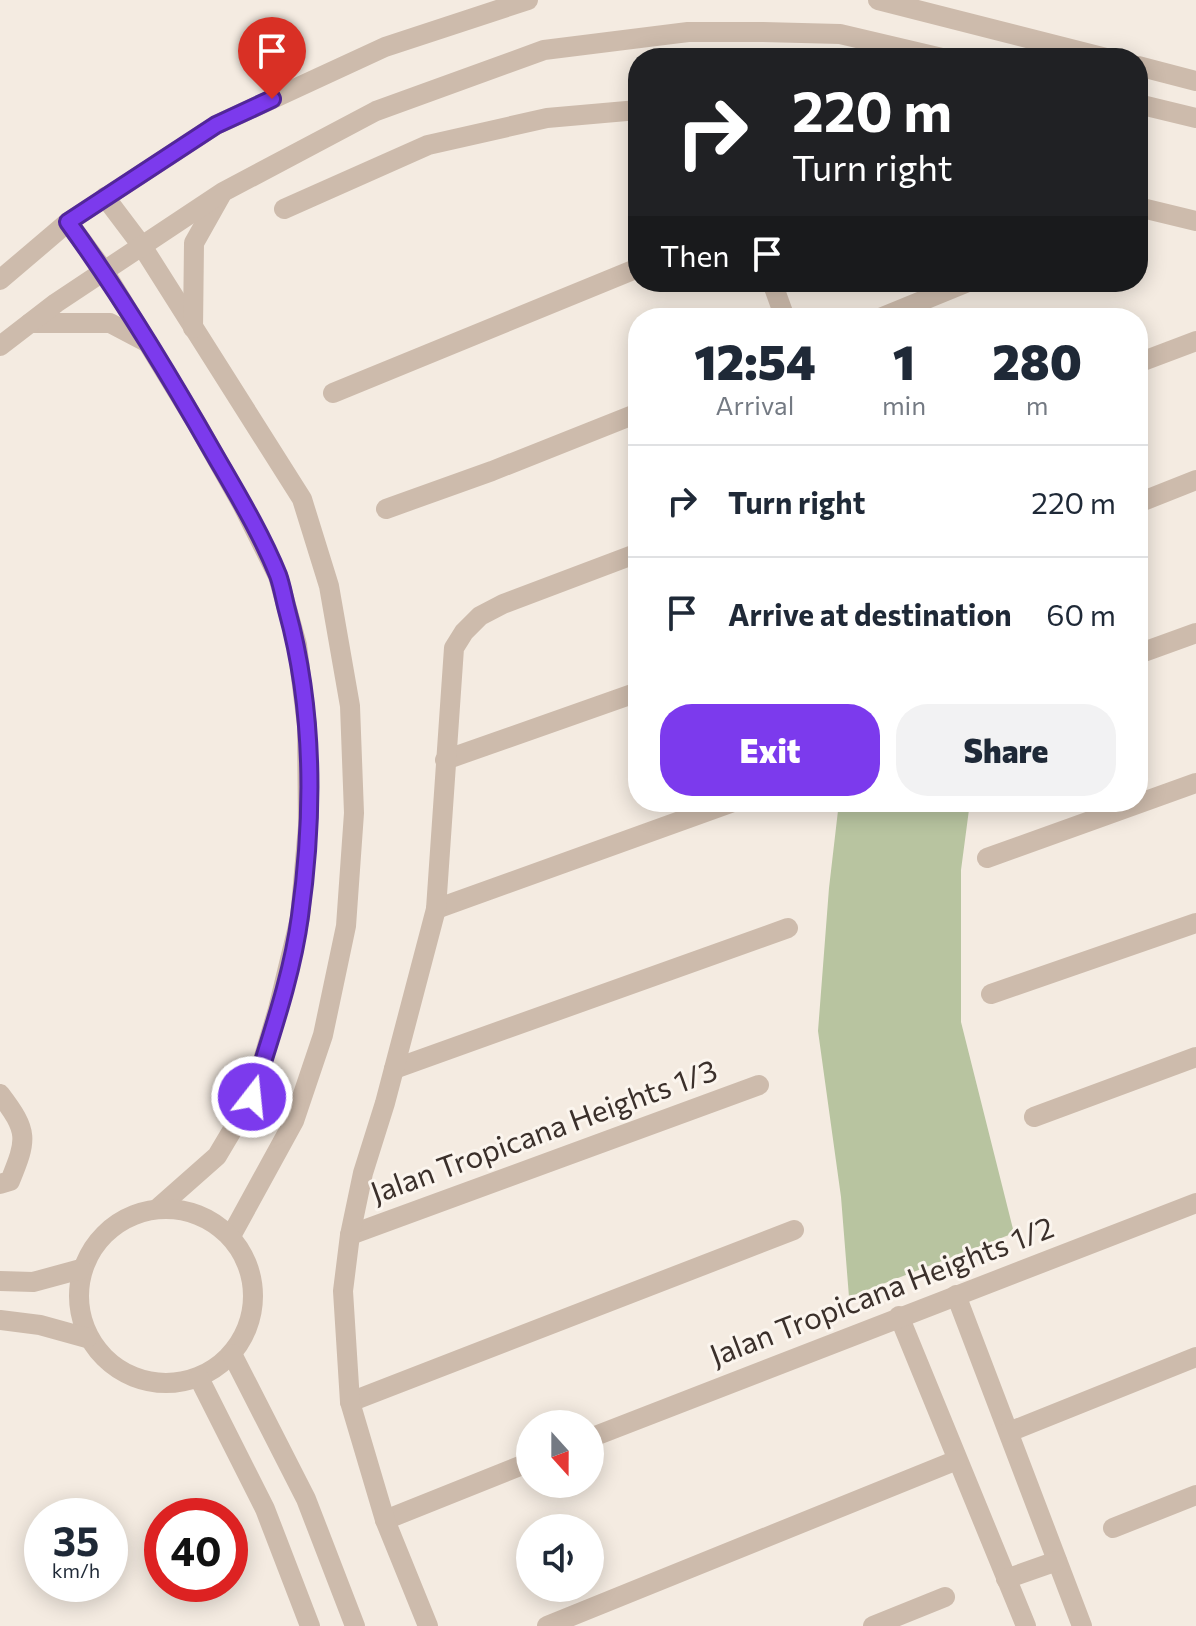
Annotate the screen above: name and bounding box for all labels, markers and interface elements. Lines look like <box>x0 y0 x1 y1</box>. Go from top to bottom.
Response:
pin <box>238 17 306 99</box>
icon: arrive <box>250 29 294 73</box>
text: 220 m <box>792 75 952 144</box>
icon: right <box>660 80 764 184</box>
text: Turn right <box>792 144 953 188</box>
icon: arrive <box>745 232 789 276</box>
text: Then <box>660 236 729 273</box>
text: 12:54 <box>694 331 816 390</box>
text: 1 <box>893 331 915 390</box>
text: 280 <box>992 331 1082 390</box>
text: Arrival <box>716 389 794 420</box>
text: min <box>882 389 926 420</box>
text: m <box>1026 389 1048 420</box>
icon: right <box>660 479 704 523</box>
text: Turn right <box>728 483 865 520</box>
text: 220 m <box>1031 483 1116 520</box>
icon: arrive <box>660 591 704 635</box>
text: Arrive at destination <box>728 595 1012 632</box>
text: 60 m <box>1046 595 1116 632</box>
button: Exit <box>660 704 880 796</box>
button: Share <box>896 704 1116 796</box>
street label: Jalan Tropicana Heights 1/3 <box>365 1050 721 1210</box>
position arrow <box>210 1055 294 1139</box>
street label: Jalan Tropicana Heights 1/2 <box>704 1207 1058 1372</box>
north arrow <box>516 1410 604 1498</box>
map controls <box>516 1410 604 1602</box>
speed limit sign: 40 <box>144 1498 248 1602</box>
button: sound <box>516 1514 604 1602</box>
text: 35 <box>53 1515 99 1564</box>
text: km/h <box>52 1558 100 1582</box>

